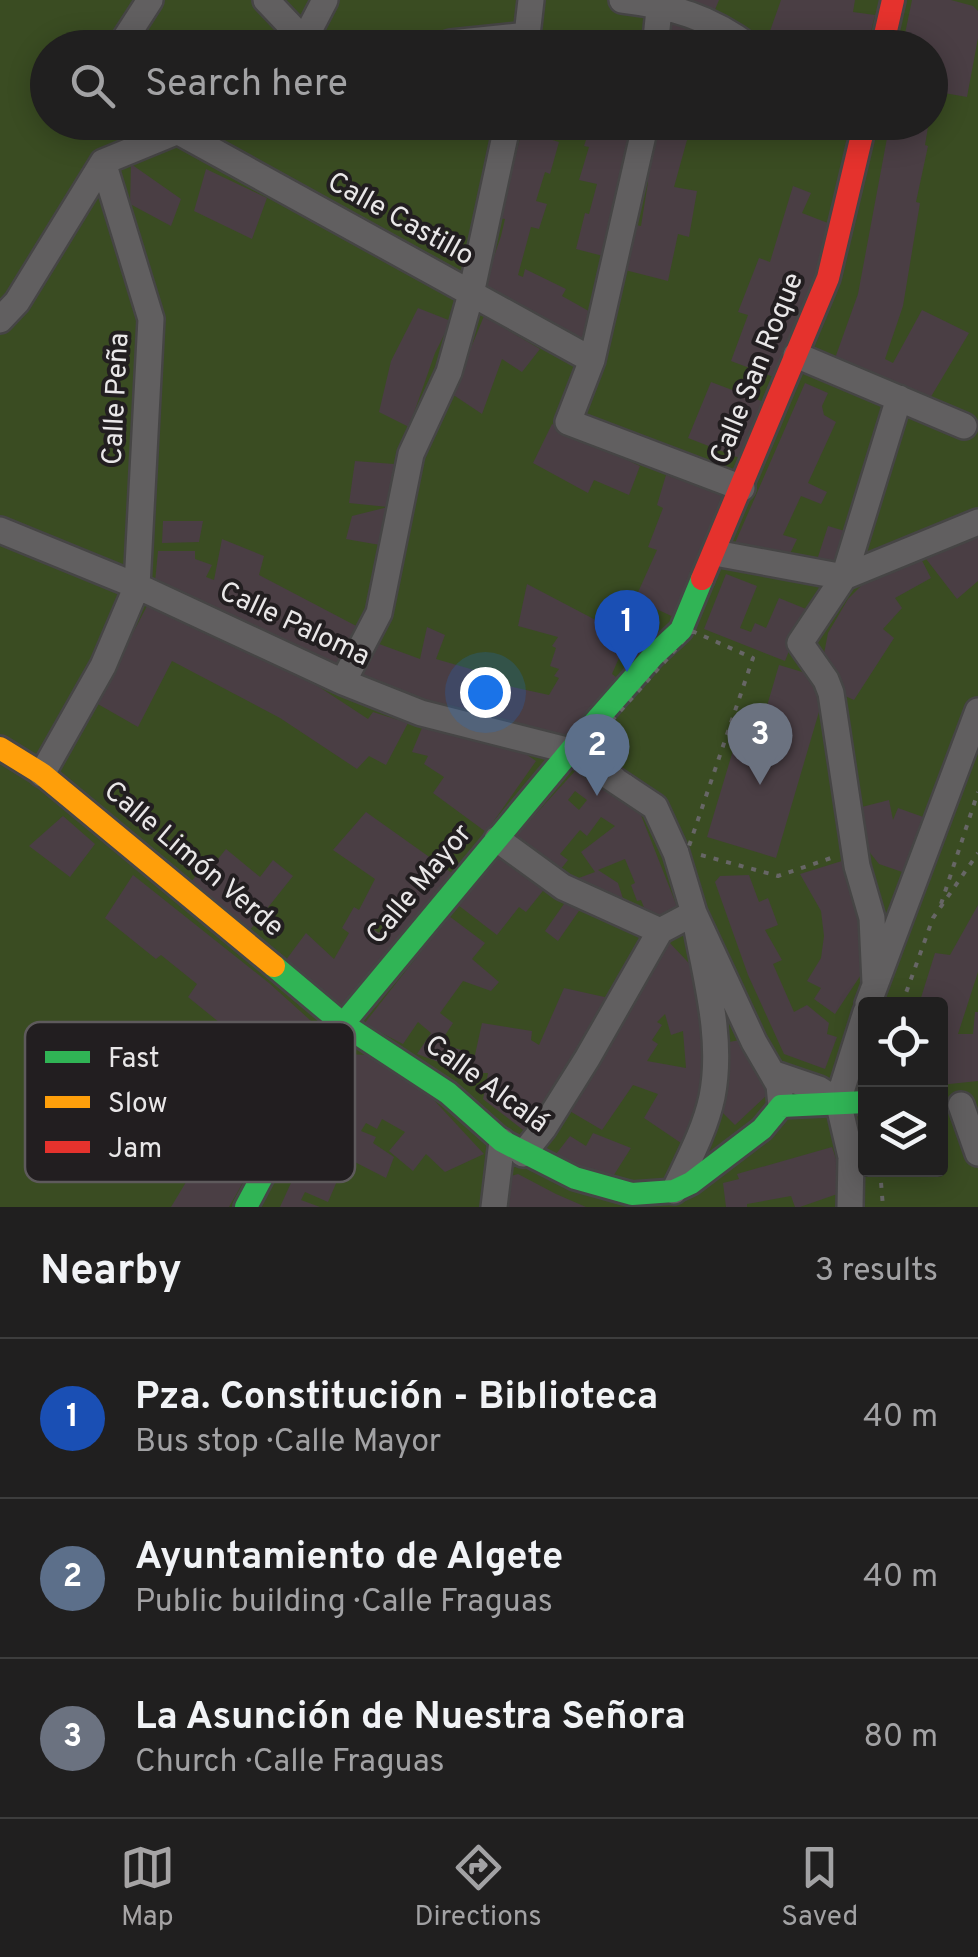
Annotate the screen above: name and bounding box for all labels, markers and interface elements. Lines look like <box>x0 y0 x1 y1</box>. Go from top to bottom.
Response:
search box <box>30 30 948 140</box>
icon: search <box>65 58 120 113</box>
text: Search here <box>145 61 348 110</box>
street label: Calle Castillo <box>320 165 480 275</box>
street label: Calle San Roque <box>703 268 813 470</box>
street label: Calle Peña <box>96 332 138 466</box>
street label: Calle Paloma <box>213 574 375 676</box>
pin: 1 <box>594 590 660 672</box>
your location <box>460 667 511 718</box>
pin: 3 <box>728 702 792 785</box>
pin: 2 <box>564 714 630 796</box>
street label: Calle Limón Verde <box>95 774 291 946</box>
street label: Calle Mayor <box>359 817 481 953</box>
map controls <box>858 997 948 1177</box>
button: locate <box>858 997 948 1087</box>
legend <box>25 1022 355 1182</box>
street label: Calle Alcalá <box>417 1028 555 1142</box>
text: Fast <box>108 1042 160 1078</box>
text: Slow <box>108 1087 167 1123</box>
button: layers <box>858 1087 948 1177</box>
text: Jam <box>108 1132 162 1168</box>
text: Nearby <box>40 1246 182 1299</box>
text: 3 results <box>815 1252 938 1292</box>
text: Pza. Constitución - Biblioteca <box>135 1374 658 1423</box>
text: 1 <box>66 1398 79 1438</box>
text: 40 m <box>863 1398 938 1438</box>
text: Bus stop · Calle Mayor <box>135 1423 441 1463</box>
text: Ayuntamiento de Algete <box>135 1534 563 1583</box>
text: 2 <box>63 1558 82 1598</box>
text: 40 m <box>863 1558 938 1598</box>
text: Public building · Calle Fraguas <box>135 1583 553 1623</box>
text: La Asunción de Nuestra Señora <box>135 1694 686 1743</box>
text: 3 <box>63 1718 82 1758</box>
text: 80 m <box>864 1718 938 1758</box>
text: Church · Calle Fraguas <box>135 1743 445 1783</box>
tab: Map <box>120 1840 175 1936</box>
tab: Directions <box>414 1840 542 1936</box>
tab: Saved <box>781 1840 858 1936</box>

